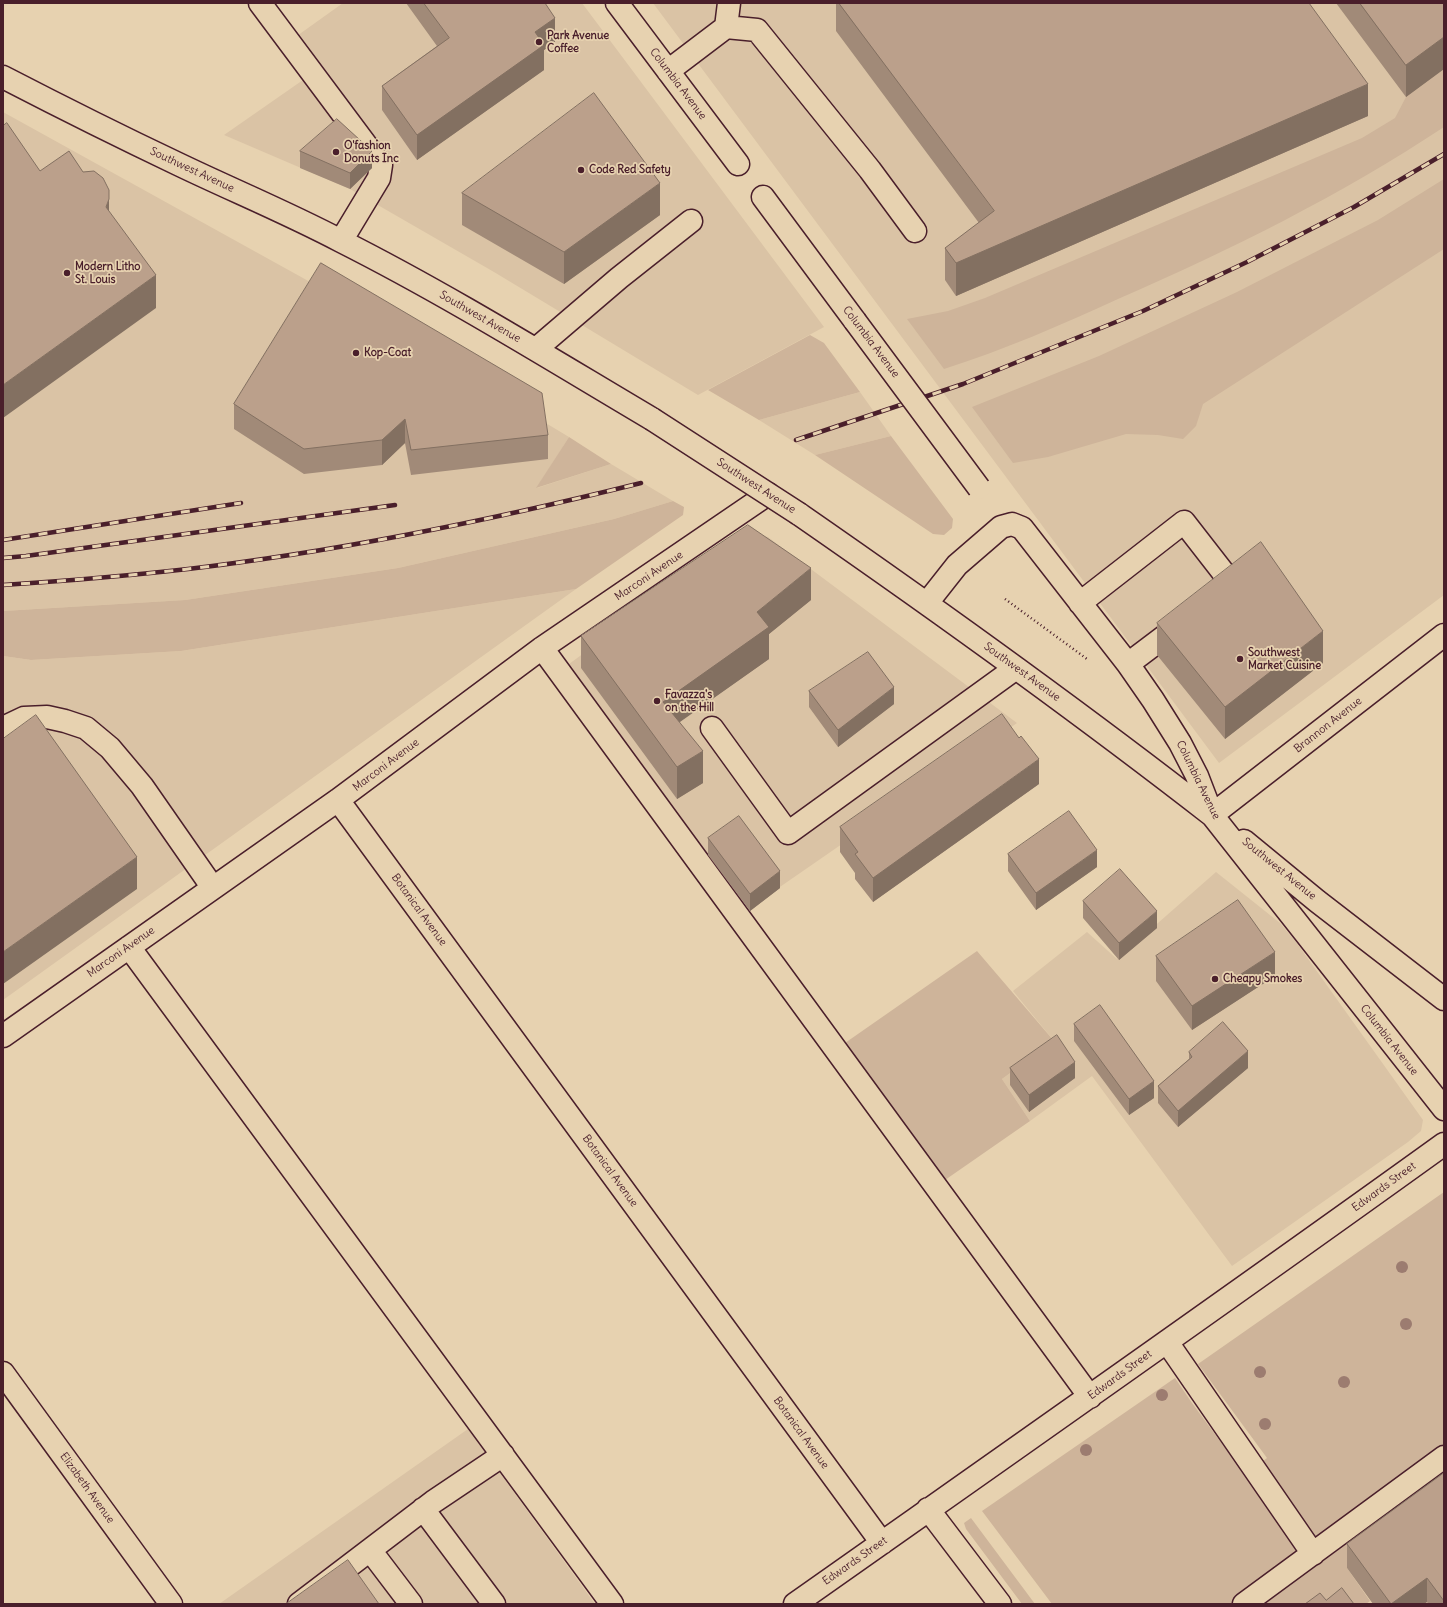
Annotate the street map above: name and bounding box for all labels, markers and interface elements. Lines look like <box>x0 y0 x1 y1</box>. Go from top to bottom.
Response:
place label: Park Avenue Coffee <box>547 29 609 55</box>
marker: Park Avenue Coffee <box>534 37 544 47</box>
street label: Columbia Avenue <box>647 46 709 122</box>
place label: O'fashion Donuts Inc <box>344 139 399 165</box>
street label: Southwest Avenue <box>148 145 236 195</box>
marker: O'fashion Donuts Inc <box>331 147 341 157</box>
place label: Code Red Safety <box>589 163 671 177</box>
marker: Code Red Safety <box>576 165 586 175</box>
place label: Modern Litho St. Louis <box>75 260 141 286</box>
marker: Modern Litho St. Louis <box>62 268 72 278</box>
street label: Southwest Avenue <box>437 288 523 346</box>
street label: Columbia Avenue <box>840 304 902 380</box>
place label: Kop-Coat <box>364 346 411 360</box>
marker: Kop-Coat <box>351 348 361 358</box>
street label: Southwest Avenue <box>714 456 798 516</box>
street label: Marconi Avenue <box>612 548 686 604</box>
street label: Southwest Avenue <box>981 640 1063 704</box>
place label: Southwest Market Cuisine <box>1248 646 1321 672</box>
marker: Southwest Market Cuisine <box>1235 654 1245 664</box>
place label: Favazza's on the Hill <box>665 688 714 714</box>
street label: Brannon Avenue <box>1291 694 1365 756</box>
marker: Favazza's on the Hill <box>652 696 662 706</box>
street label: Marconi Avenue <box>350 736 422 794</box>
street label: Columbia Avenue <box>1173 738 1223 822</box>
street label: Southwest Avenue <box>1239 835 1319 903</box>
street label: Botanical Avenue <box>388 871 450 949</box>
street label: Marconi Avenue <box>85 924 157 980</box>
place label: Cheapy Smokes <box>1223 972 1302 986</box>
marker: Cheapy Smokes <box>1210 974 1220 984</box>
street label: Columbia Avenue <box>1357 1002 1421 1078</box>
street label: Botanical Avenue <box>579 1132 641 1210</box>
street label: Edwards Street <box>1350 1159 1418 1215</box>
street label: Edwards Street <box>1086 1347 1154 1403</box>
street label: Botanical Avenue <box>770 1394 832 1472</box>
street label: Elizabeth Avenue <box>57 1450 117 1526</box>
street label: Edwards Street <box>820 1534 890 1588</box>

